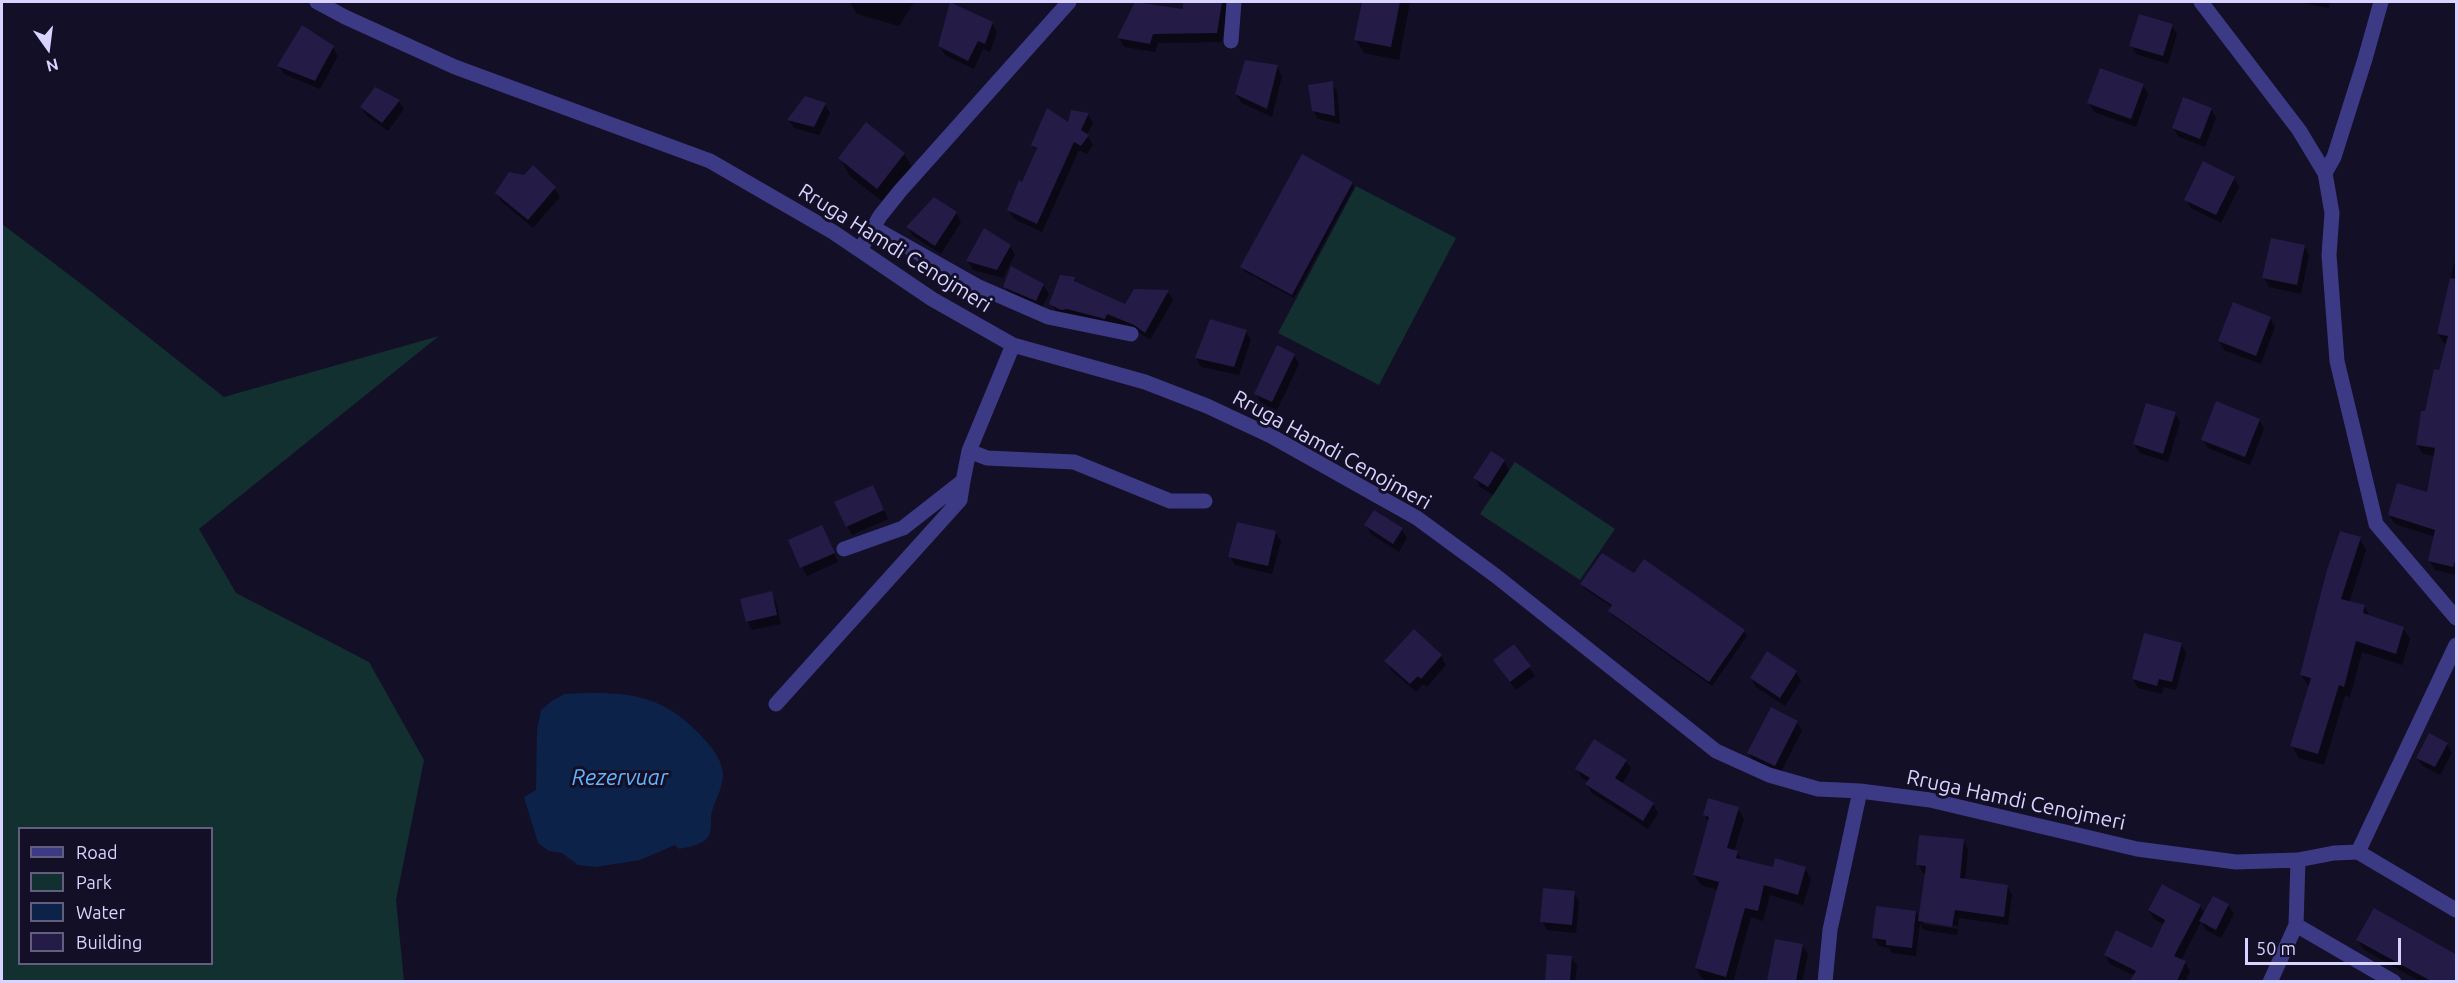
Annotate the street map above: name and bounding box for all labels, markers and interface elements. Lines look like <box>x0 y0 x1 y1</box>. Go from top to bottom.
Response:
north arrow <box>18 18 78 78</box>
text: N <box>44 55 60 76</box>
street label: Rruga Hamdi Cenojmeri <box>794 178 996 318</box>
street label: Rruga Hamdi Cenojmeri <box>1228 385 1436 515</box>
street label: Rruga Hamdi Cenojmeri <box>1904 764 2128 836</box>
water label: Rezervuar <box>572 765 668 791</box>
legend <box>18 827 213 965</box>
text: Road <box>76 842 118 862</box>
text: Park <box>76 872 112 892</box>
text: Water <box>76 902 125 922</box>
scale bar <box>2248 926 2404 964</box>
text: Building <box>76 932 142 952</box>
text: 50 m <box>2256 938 2296 958</box>

